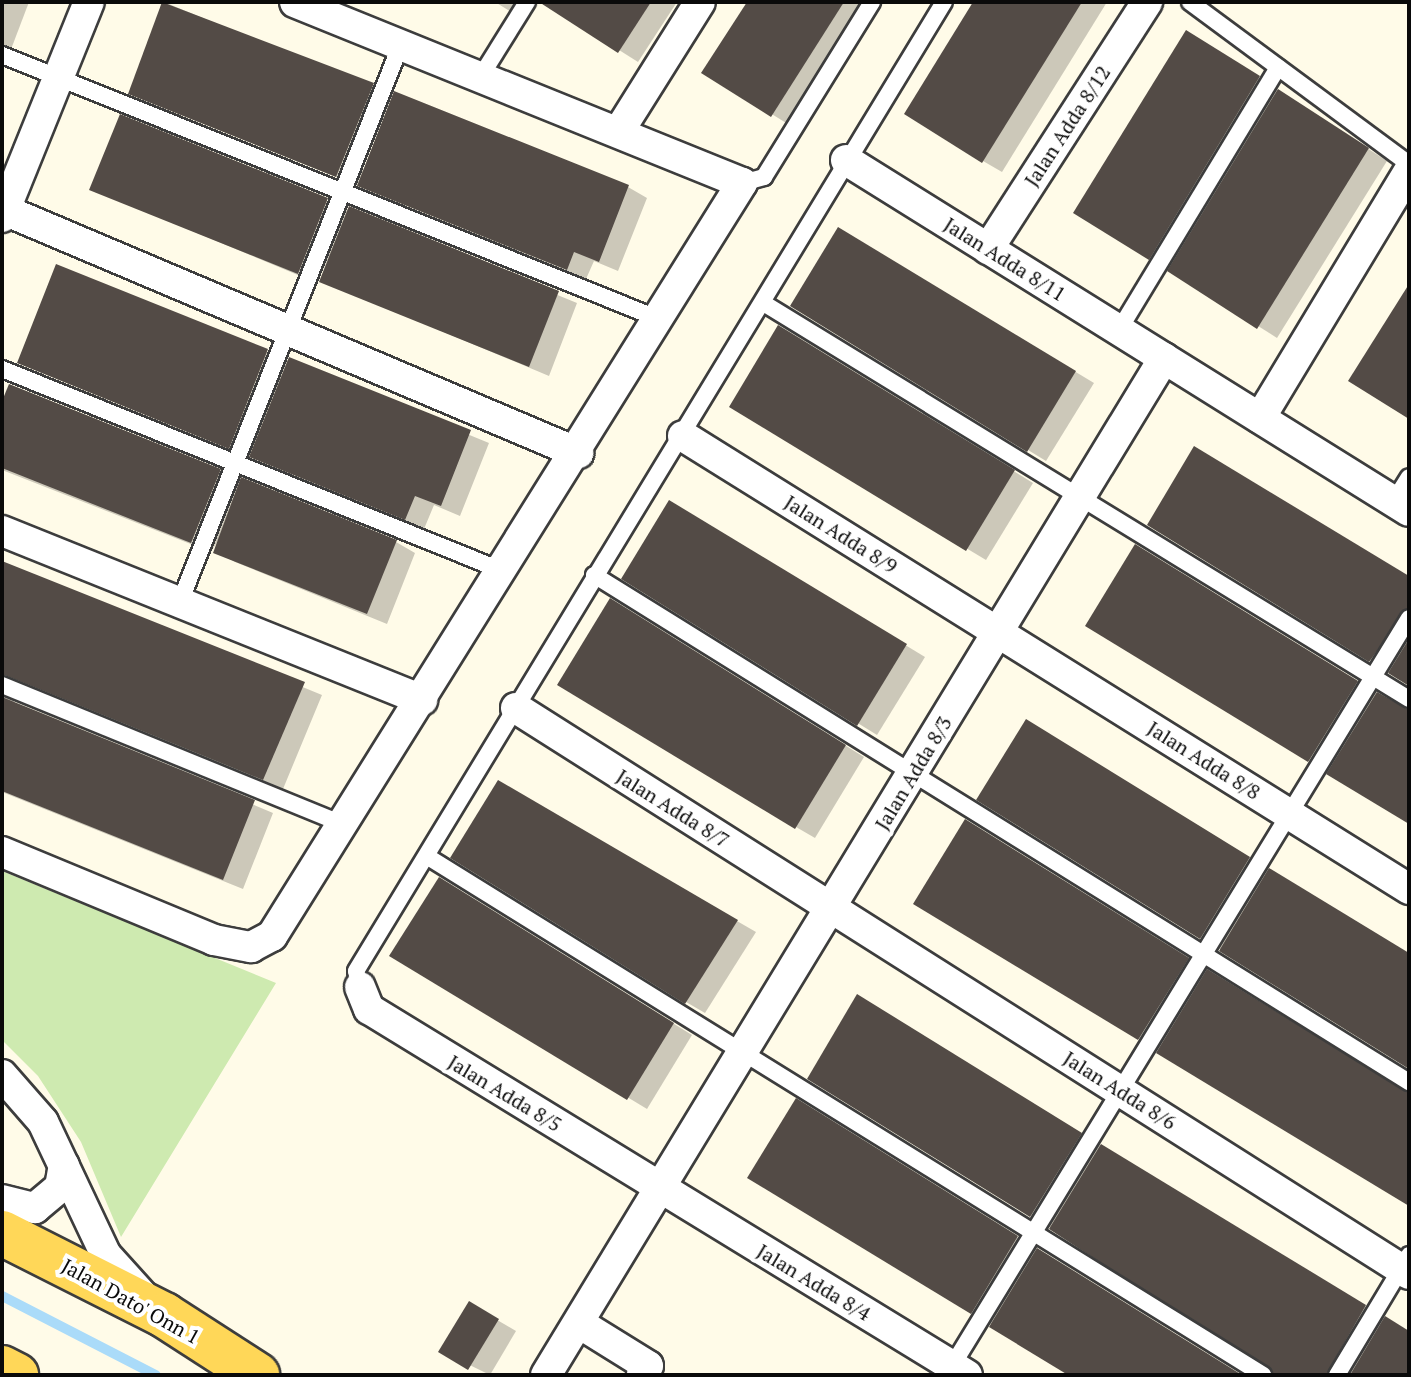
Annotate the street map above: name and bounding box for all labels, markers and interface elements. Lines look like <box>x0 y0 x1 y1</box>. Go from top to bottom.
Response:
street label: Jalan Adda 8/12 <box>1019 61 1115 191</box>
street label: Jalan Adda 8/11 <box>940 212 1070 306</box>
street label: Jalan Adda 8/9 <box>780 490 902 578</box>
street label: Jalan Adda 8/3 <box>870 712 956 834</box>
street label: Jalan Adda 8/8 <box>1143 716 1265 804</box>
street label: Jalan Adda 8/7 <box>612 764 734 852</box>
street label: Jalan Adda 8/6 <box>1059 1046 1181 1134</box>
street label: Jalan Adda 8/5 <box>444 1050 566 1136</box>
street label: Jalan Adda 8/4 <box>753 1239 875 1325</box>
street label: Jalan Dato' Onn 1 <box>57 1253 205 1349</box>

